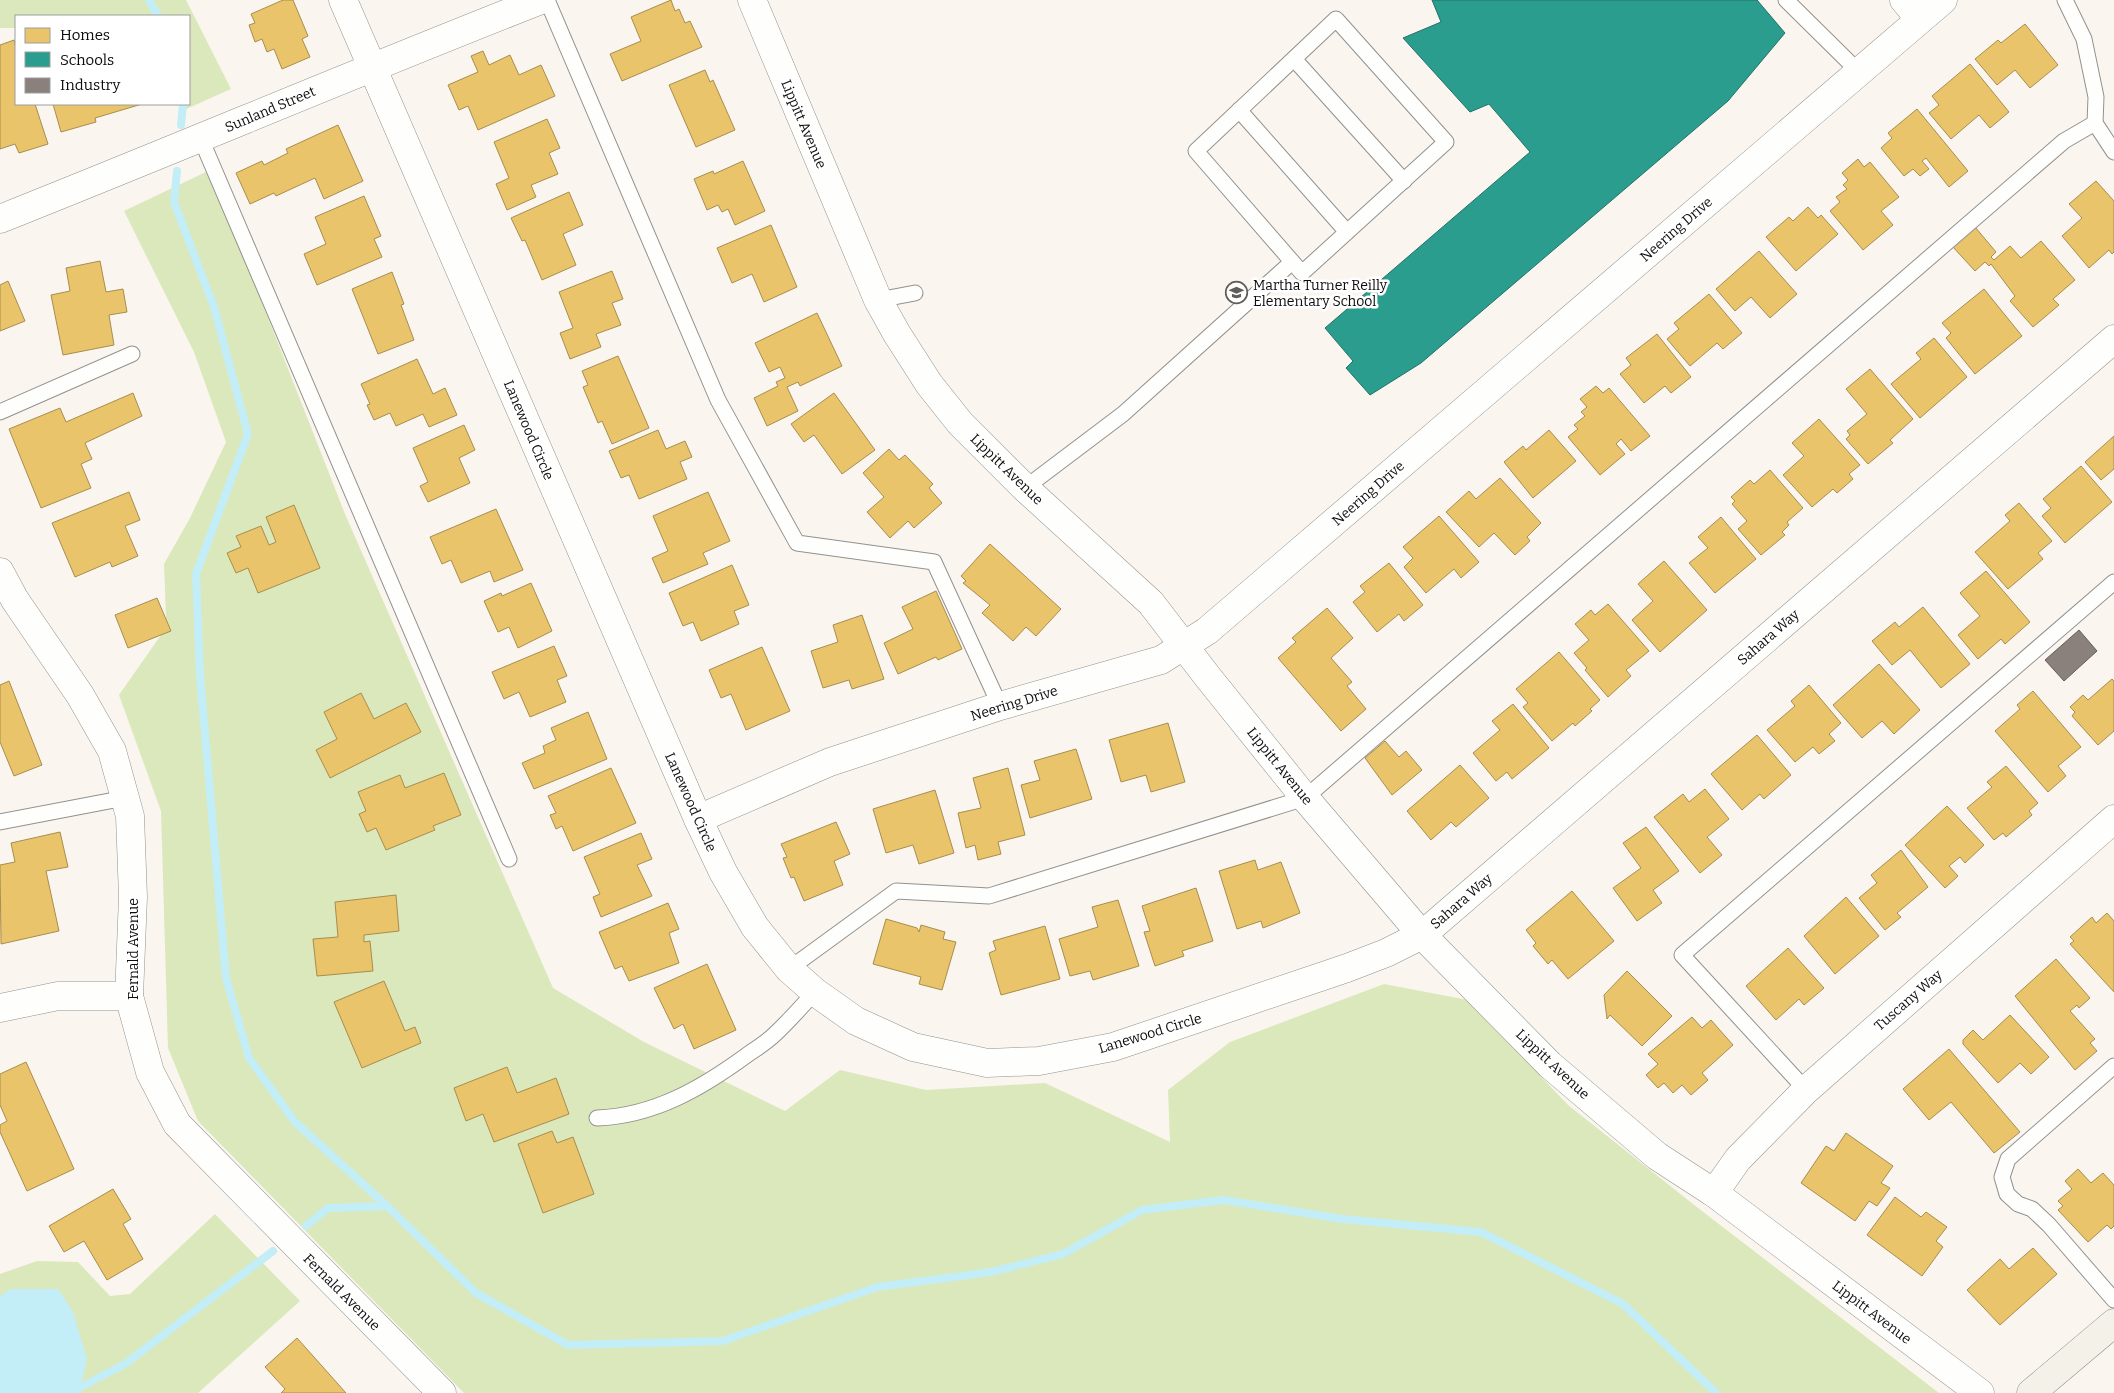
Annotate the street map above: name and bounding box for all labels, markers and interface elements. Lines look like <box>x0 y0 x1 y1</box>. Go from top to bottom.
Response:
legend <box>15 15 190 105</box>
text: Homes <box>60 26 110 44</box>
text: Schools <box>60 51 114 69</box>
text: Industry <box>60 76 120 94</box>
street label: Lippitt Avenue <box>777 77 830 171</box>
street label: Sunland Street <box>222 83 318 136</box>
street label: Neering Drive <box>1637 193 1716 265</box>
place label: Martha Turner Reilly Elementary School <box>1253 277 1388 310</box>
school or university icon: Martha Turner Reilly Elementary School <box>1225 281 1249 305</box>
street label: Lanewood Circle <box>500 378 557 483</box>
street label: Lippitt Avenue <box>967 430 1047 508</box>
street label: Neering Drive <box>1329 457 1408 529</box>
street label: Sahara Way <box>1734 606 1803 669</box>
street label: Neering Drive <box>968 682 1060 725</box>
street label: Lippitt Avenue <box>1243 724 1316 808</box>
street label: Lanewood Circle <box>661 750 720 854</box>
street label: Sahara Way <box>1427 870 1496 933</box>
street label: Fernald Avenue <box>125 898 142 1000</box>
street label: Tuscany Way <box>1871 966 1946 1034</box>
street label: Lanewood Circle <box>1097 1010 1204 1057</box>
street label: Lippitt Avenue <box>1512 1026 1593 1103</box>
street label: Fernald Avenue <box>300 1250 384 1334</box>
street label: Lippitt Avenue <box>1829 1277 1915 1348</box>

